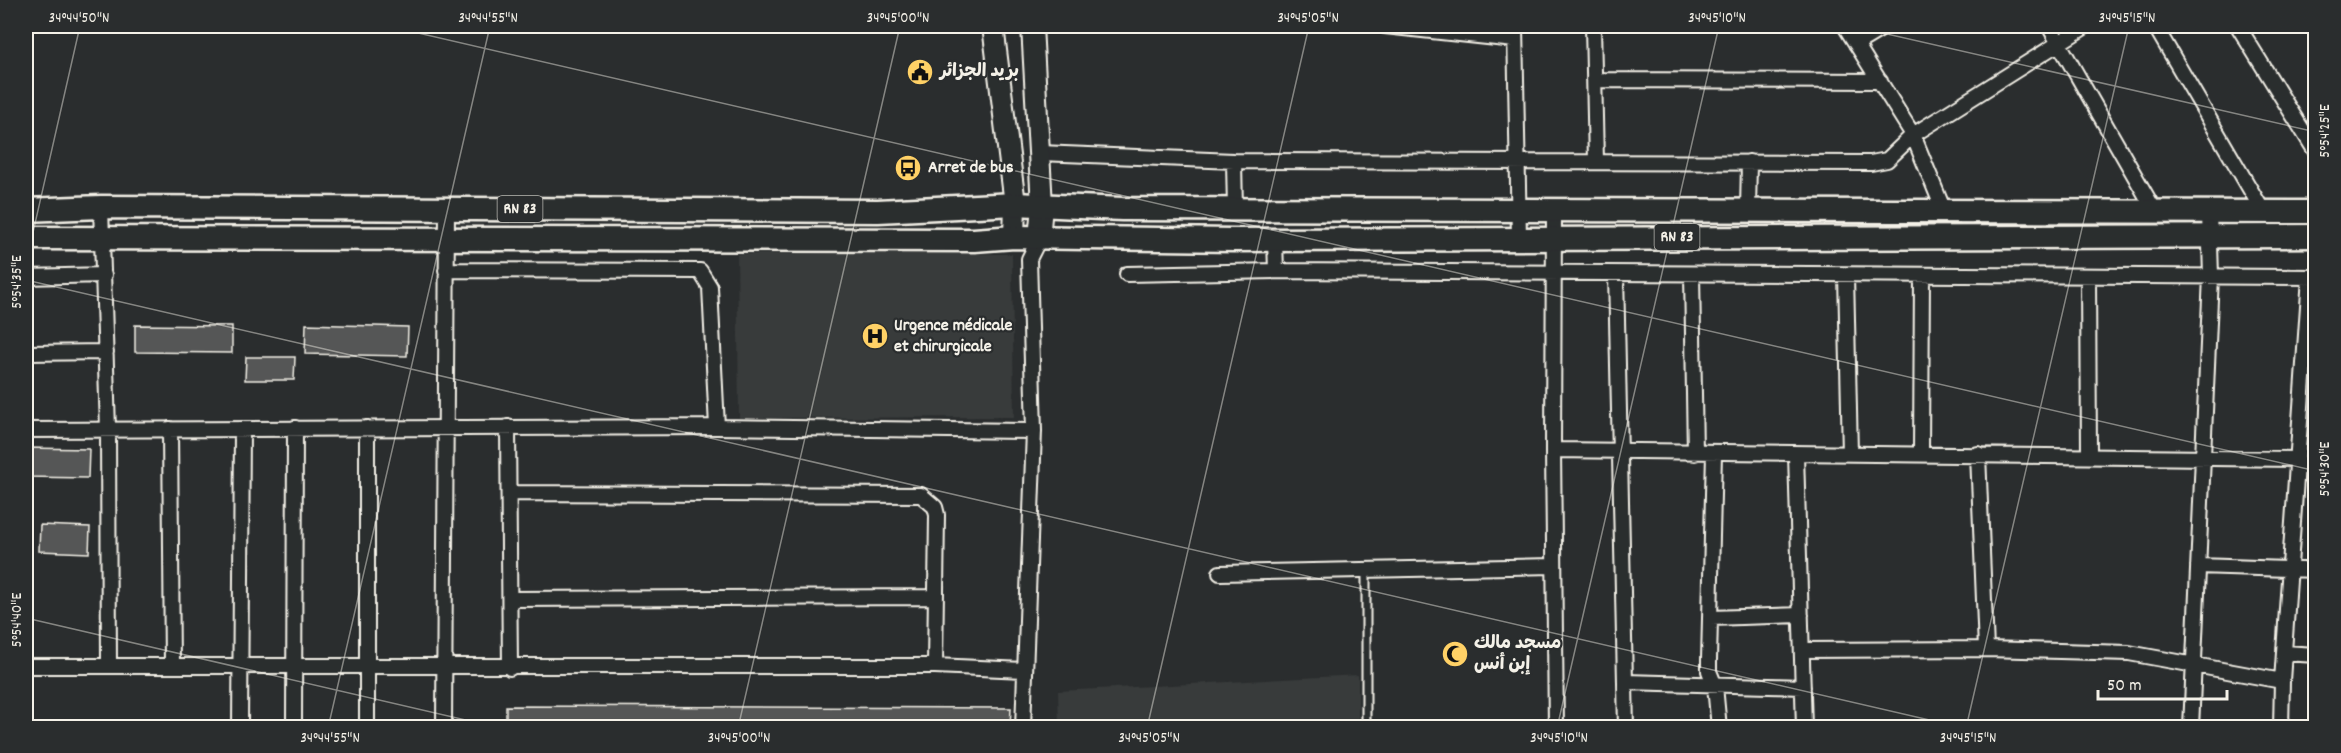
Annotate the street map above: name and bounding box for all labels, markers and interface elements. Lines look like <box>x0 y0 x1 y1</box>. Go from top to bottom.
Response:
text: 34°44'50"N <box>49 8 109 30</box>
text: 34°44'55"N <box>458 8 518 30</box>
text: 34°45'00"N <box>867 8 929 30</box>
text: 34°45'05"N <box>1277 8 1339 30</box>
text: 34°45'10"N <box>1688 8 1746 30</box>
text: 34°45'15"N <box>2099 8 2155 30</box>
public building icon: بريد الجزائر <box>905 57 935 87</box>
place label: بريد الجزائر <box>938 60 1019 85</box>
text: 5°54'25"E <box>2315 104 2337 158</box>
bus stop icon: Arret de bus <box>893 153 923 183</box>
place label: Arret de bus <box>928 156 1014 181</box>
road number: RN 83 <box>498 196 542 222</box>
road number: RN 83 <box>1654 224 1700 250</box>
text: 5°54'35"E <box>7 255 29 309</box>
place label: Urgence médicale et chirurgicale <box>894 314 1013 360</box>
hospital icon: Urgence médicale et chirurgicale <box>860 321 890 351</box>
text: 5°54'30"E <box>2315 441 2337 496</box>
text: 5°54'40"E <box>7 593 29 647</box>
place label: مسجد مالك إبن أنس <box>1474 632 1561 678</box>
mosque icon: مسجد مالك إبن أنس <box>1440 639 1470 669</box>
scale bar <box>2098 663 2227 701</box>
text: 50 m <box>2107 674 2142 699</box>
text: 34°44'55"N <box>300 728 360 750</box>
text: 34°45'00"N <box>708 728 770 750</box>
text: 34°45'05"N <box>1118 728 1180 750</box>
text: 34°45'10"N <box>1530 728 1588 750</box>
text: 34°45'15"N <box>1940 728 1996 750</box>

